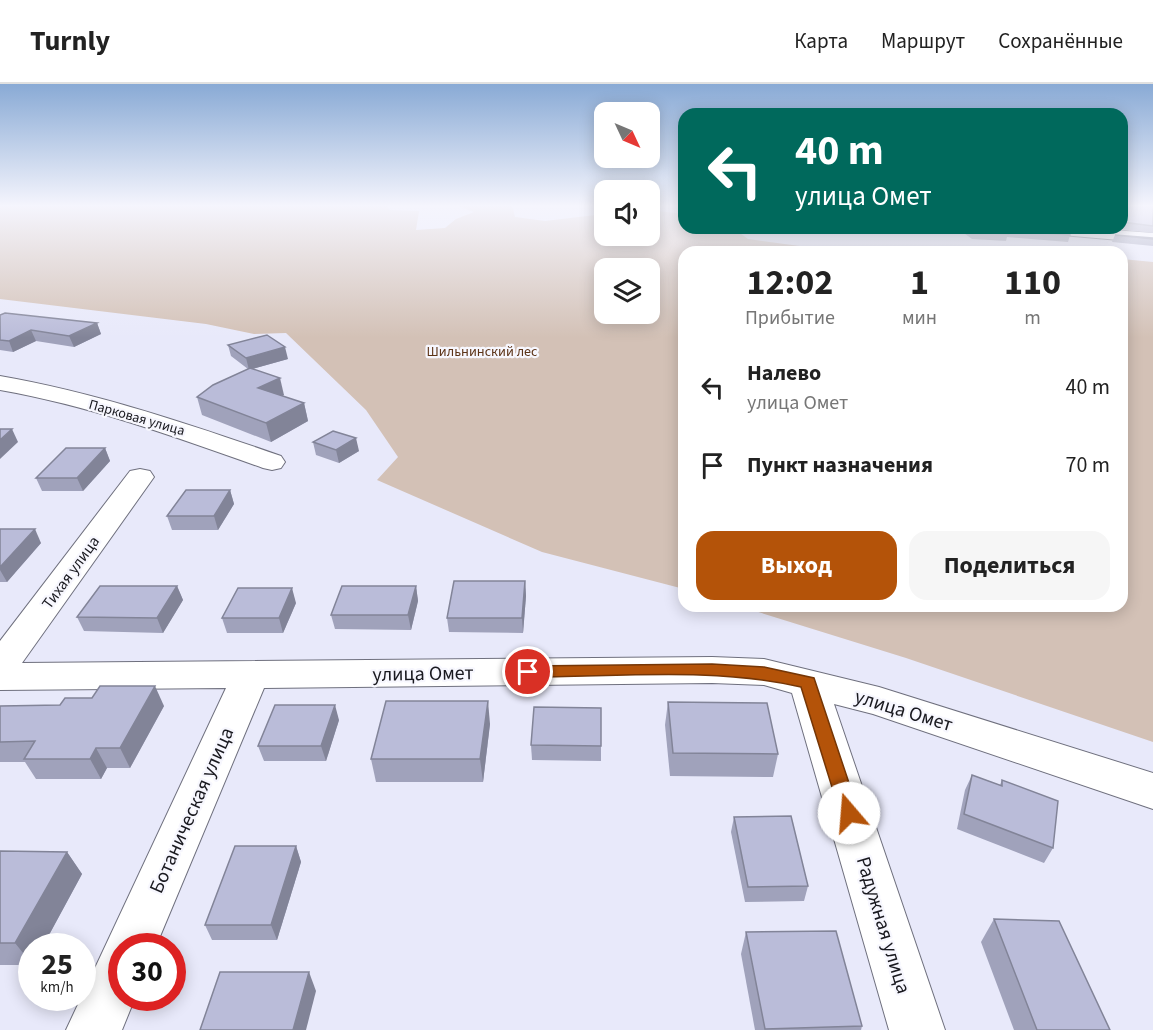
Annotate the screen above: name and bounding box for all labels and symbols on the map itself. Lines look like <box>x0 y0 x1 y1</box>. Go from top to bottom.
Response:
north arrow <box>594 102 660 168</box>
park label: Шильнинский лес <box>427 342 538 362</box>
street label: Парковая улица <box>86 395 187 441</box>
street label: Тихая улица <box>37 532 105 614</box>
pin <box>502 646 553 697</box>
street label: улица Омет <box>372 659 474 689</box>
street label: улица Омет <box>851 683 956 739</box>
street label: Ботаническая улица <box>143 723 241 898</box>
position arrow <box>817 781 881 845</box>
street label: Радужная улица <box>849 853 917 997</box>
speed limit sign: 30 <box>108 933 186 1011</box>

